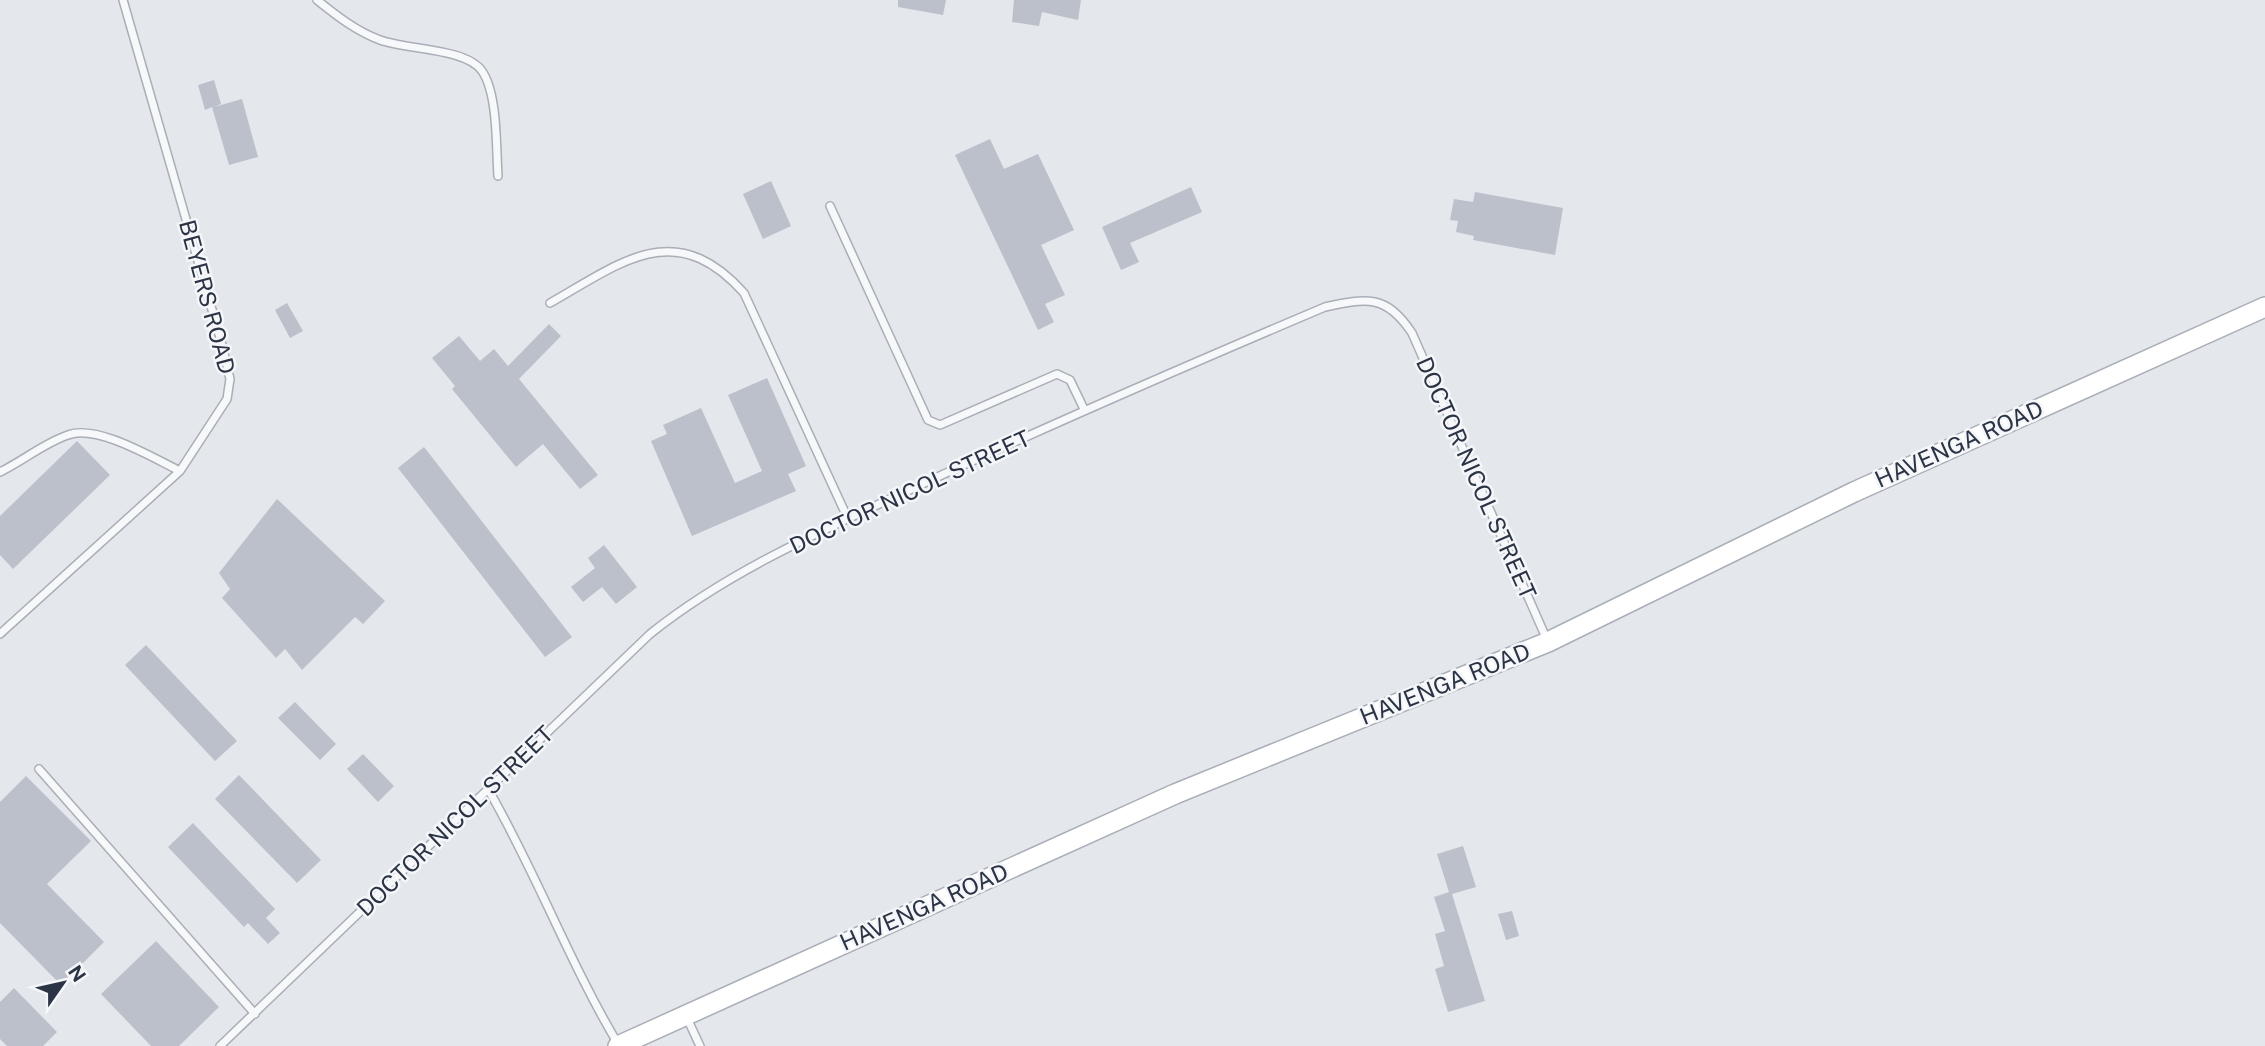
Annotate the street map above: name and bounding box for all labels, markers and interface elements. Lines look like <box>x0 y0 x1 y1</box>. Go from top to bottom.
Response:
street label: BEYERS ROAD <box>174 217 241 377</box>
street label: DOCTOR NICOL STREET <box>1411 353 1542 603</box>
street label: HAVENGA ROAD <box>1871 394 2047 493</box>
street label: DOCTOR NICOL STREET <box>785 424 1035 559</box>
street label: HAVENGA ROAD <box>1356 637 1534 730</box>
street label: DOCTOR NICOL STREET <box>351 720 559 921</box>
street label: HAVENGA ROAD <box>836 857 1012 956</box>
north arrow <box>28 948 98 1018</box>
text: N <box>64 961 90 986</box>

